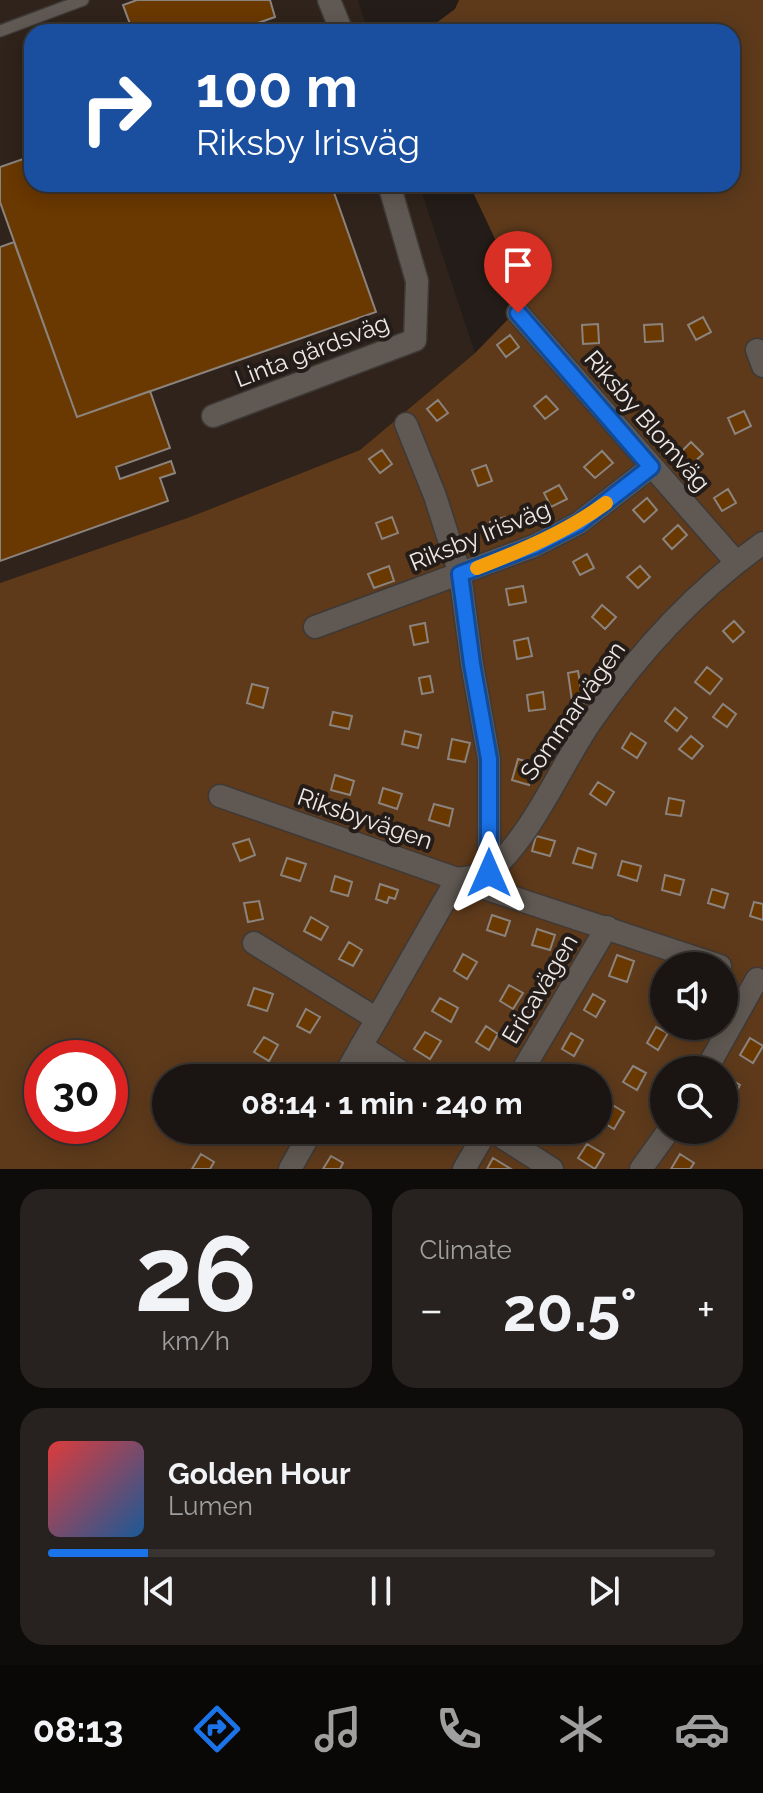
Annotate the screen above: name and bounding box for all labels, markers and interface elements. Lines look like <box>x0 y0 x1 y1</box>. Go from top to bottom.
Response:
text: 100 m <box>196 54 358 120</box>
icon: right <box>64 56 168 160</box>
text: Riksby Irisväg <box>196 121 420 163</box>
pin <box>484 231 552 313</box>
icon: arrive <box>496 243 540 287</box>
street label: Linta gårdsväg <box>231 308 393 393</box>
street label: Riksby Blomväg <box>578 344 716 497</box>
street label: Riksby Irisväg <box>405 494 554 577</box>
street label: Sommarvägen <box>514 636 631 786</box>
street label: Riksbyvägen <box>294 782 437 855</box>
position arrow <box>447 831 531 915</box>
street label: Ericavägen <box>496 929 584 1049</box>
map controls <box>650 952 738 1144</box>
button: sound <box>650 952 738 1040</box>
speed limit sign: 30 <box>24 1040 128 1144</box>
button: search <box>650 1056 738 1144</box>
text: 08:14 · 1 min · 240 m <box>241 1086 523 1121</box>
text: 26 <box>135 1213 257 1335</box>
text: Climate <box>420 1235 512 1265</box>
text: 20.5° <box>503 1275 637 1345</box>
text: − <box>420 1284 443 1335</box>
text: + <box>697 1284 715 1335</box>
text: km/h <box>161 1326 230 1356</box>
text: Golden Hour <box>168 1456 351 1491</box>
text: Lumen <box>168 1491 253 1521</box>
icon: previous <box>137 1569 181 1613</box>
icon: pause <box>359 1569 403 1613</box>
icon: next <box>582 1569 626 1613</box>
icon: directions <box>189 1701 245 1757</box>
icon: music <box>310 1701 366 1757</box>
icon: phone <box>431 1701 487 1757</box>
icon: climate <box>553 1701 609 1757</box>
icon: car <box>674 1701 730 1757</box>
text: 08:13 <box>33 1708 123 1750</box>

